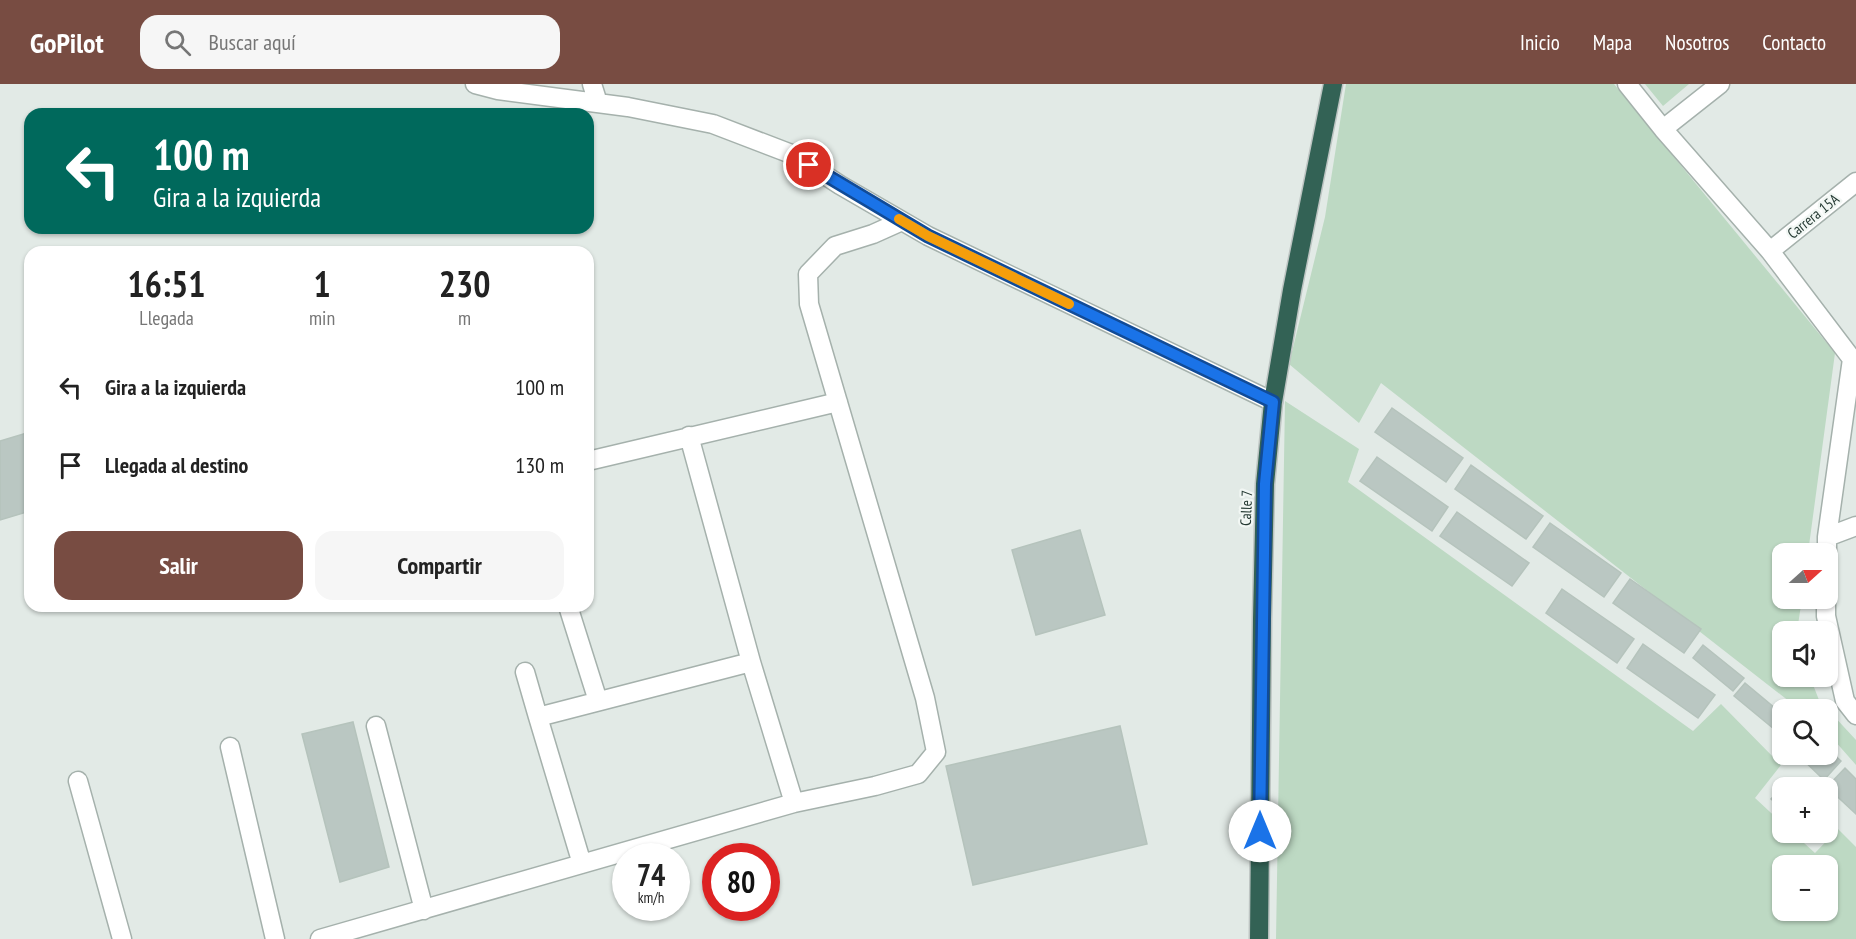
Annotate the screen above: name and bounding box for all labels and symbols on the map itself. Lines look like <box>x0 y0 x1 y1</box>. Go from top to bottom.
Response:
pin <box>783 139 834 190</box>
street label: Carrera 15A <box>1783 189 1843 243</box>
street label: Calle 7 <box>1236 490 1256 526</box>
north arrow <box>1772 543 1838 609</box>
position arrow <box>1228 799 1292 863</box>
speed limit sign: 80 <box>702 843 780 921</box>

